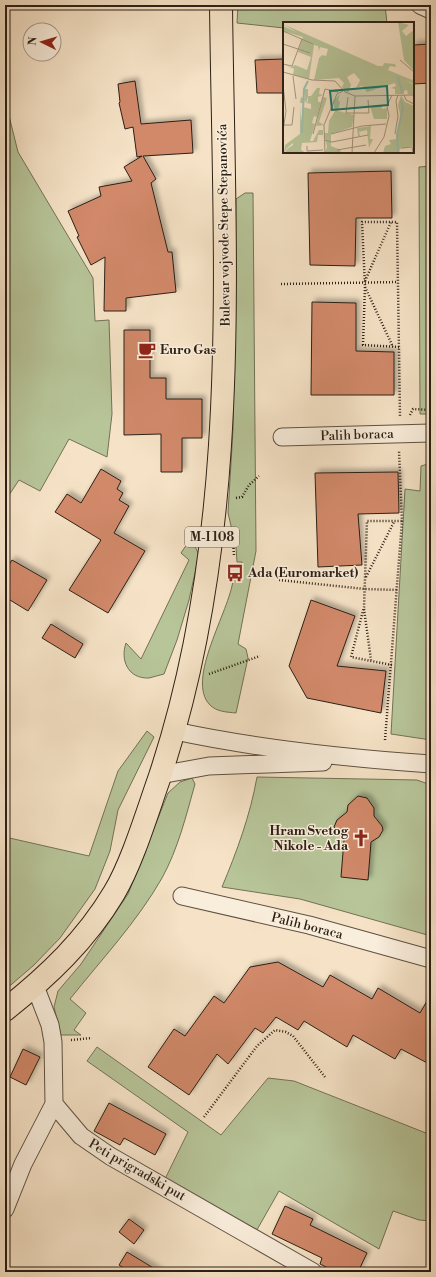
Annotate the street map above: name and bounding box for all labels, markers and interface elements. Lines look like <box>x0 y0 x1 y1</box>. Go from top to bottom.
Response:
north arrow <box>22 22 62 62</box>
inset map <box>283 22 414 153</box>
text: N <box>26 36 40 46</box>
street label: Bulevar vojvode Stepe Stepanovića <box>214 123 234 327</box>
cafe icon: Euro Gas <box>137 340 157 360</box>
place label: Euro Gas <box>160 342 217 358</box>
street label: Palih boraca <box>320 426 394 444</box>
road number: M-I 108 <box>185 527 239 547</box>
bus stop icon: Ada (Euromarket) <box>225 563 245 583</box>
place label: Ada (Euromarket) <box>247 565 358 581</box>
place label: Hram Svetog Nikole - Ada <box>269 823 349 854</box>
church icon: Hram Svetog Nikole - Ada <box>351 828 371 848</box>
street label: Palih boraca <box>269 909 345 943</box>
street label: Peti prigradski put <box>86 1136 189 1204</box>

